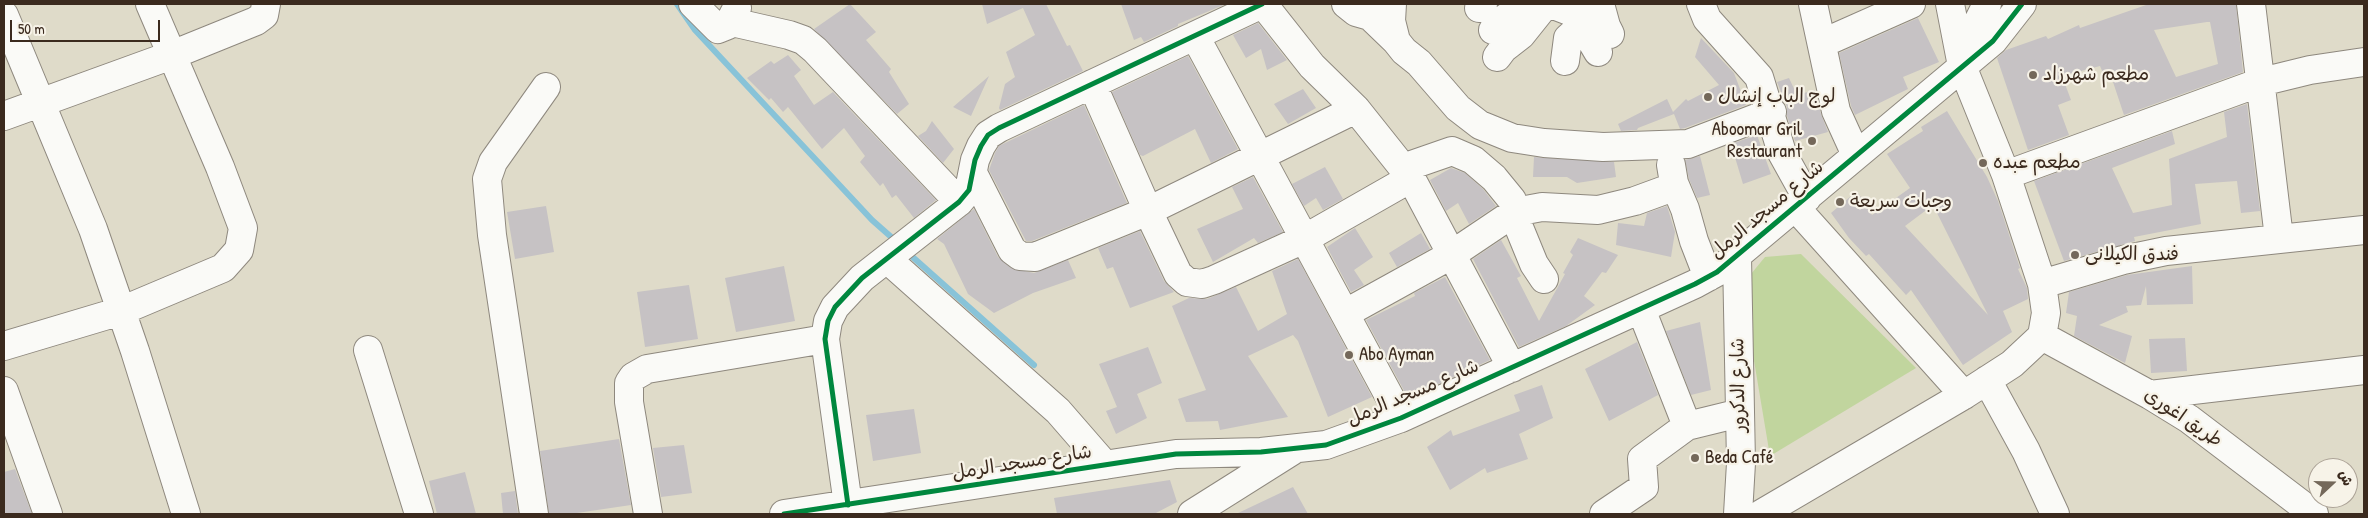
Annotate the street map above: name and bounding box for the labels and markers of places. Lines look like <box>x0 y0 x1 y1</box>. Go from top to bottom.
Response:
place label: مطعم شهرزاد <box>2043 64 2149 86</box>
marker: مطعم شهرزاد <box>2027 69 2039 81</box>
place label: لوج الباب إنشال <box>1718 86 1836 108</box>
marker: لوج الباب إنشال <box>1702 91 1714 103</box>
place label: Aboomar Gril Restaurant <box>1712 119 1802 163</box>
marker: Aboomar Gril Restaurant <box>1806 135 1818 147</box>
place label: مطعم عبده <box>1993 152 2081 174</box>
marker: مطعم عبده <box>1977 157 1989 169</box>
place label: وجبات سريعة <box>1850 191 1952 213</box>
marker: وجبات سريعة <box>1834 196 1846 208</box>
place label: فندق الكيلانى <box>2085 244 2179 266</box>
marker: فندق الكيلانى <box>2069 249 2081 261</box>
place label: Abo Ayman <box>1359 344 1434 366</box>
marker: Abo Ayman <box>1343 349 1355 361</box>
place label: Beda Café <box>1705 447 1774 469</box>
marker: Beda Café <box>1689 452 1701 464</box>

